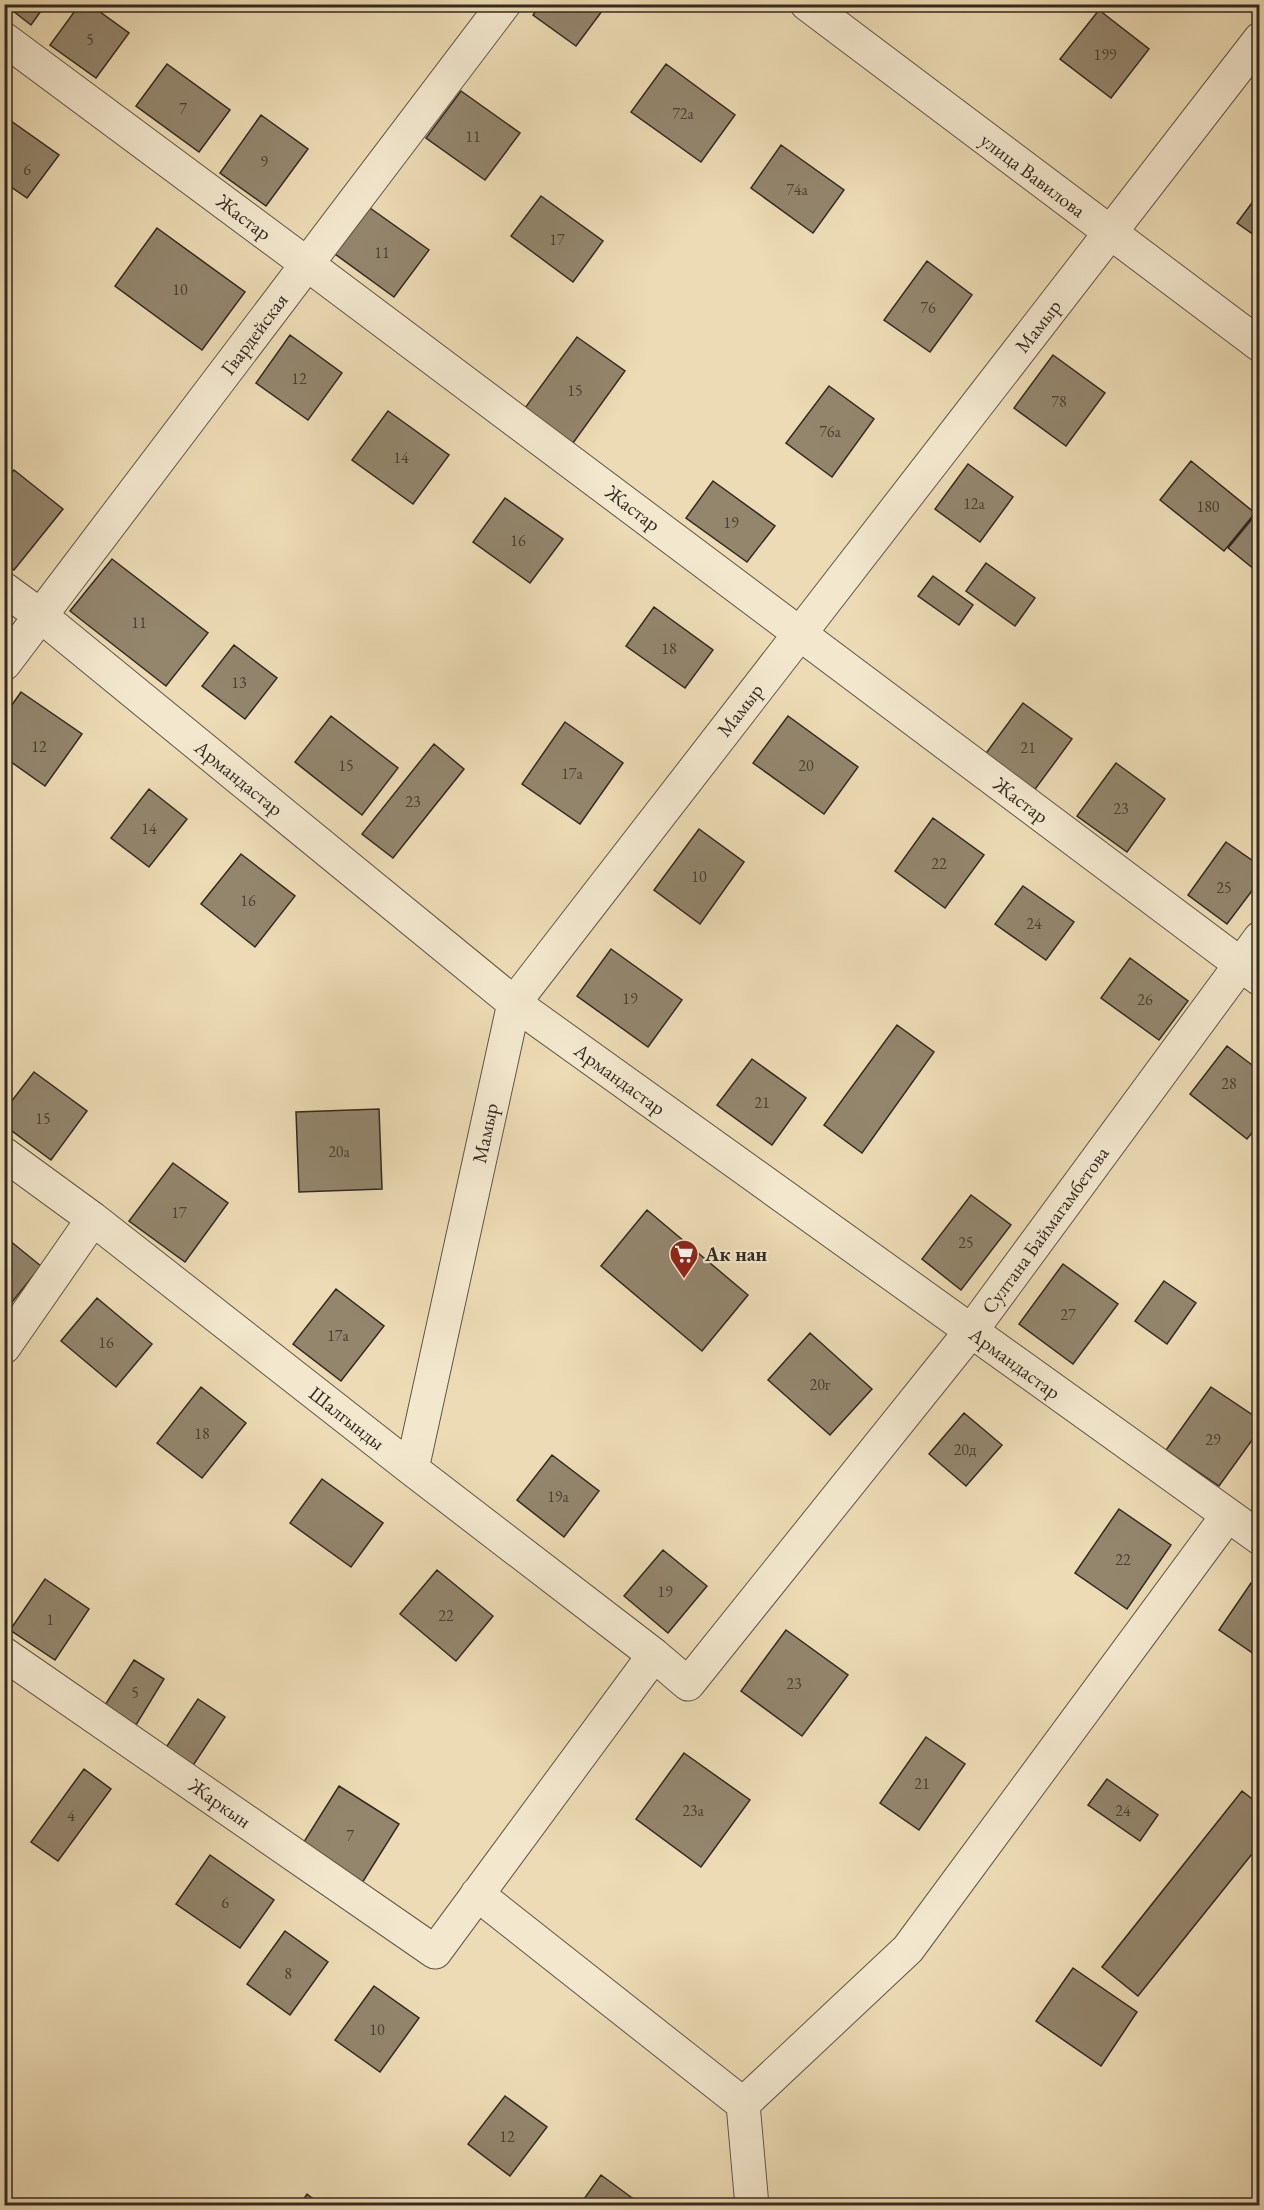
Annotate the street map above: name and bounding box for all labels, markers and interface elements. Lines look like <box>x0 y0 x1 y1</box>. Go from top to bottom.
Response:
house number: 5 <box>86 29 94 50</box>
house number: 199 <box>1093 44 1117 65</box>
house number: 7 <box>179 98 187 119</box>
house number: 72а <box>672 103 694 124</box>
house number: 11 <box>465 126 481 147</box>
street label: улица Вавилова <box>975 127 1091 223</box>
house number: 9 <box>260 151 268 172</box>
house number: 6 <box>23 159 31 180</box>
house number: 74а <box>786 179 808 200</box>
street label: Жастар <box>210 187 277 246</box>
house number: 17 <box>549 229 565 250</box>
house number: 11 <box>374 242 390 263</box>
house number: 10 <box>172 279 188 300</box>
street label: Гвардейская <box>215 288 293 380</box>
street label: Мамыр <box>1009 294 1067 358</box>
house number: 76 <box>920 297 936 318</box>
house number: 12 <box>291 368 307 389</box>
house number: 15 <box>567 380 583 401</box>
house number: 78 <box>1051 391 1067 412</box>
house number: 76а <box>819 421 841 442</box>
house number: 14 <box>393 447 409 468</box>
street label: Жастар <box>599 478 666 537</box>
house number: 12а <box>963 493 985 514</box>
house number: 180 <box>1196 496 1220 517</box>
house number: 19 <box>723 512 739 533</box>
house number: 16 <box>510 530 526 551</box>
house number: 11 <box>131 612 147 633</box>
house number: 18 <box>661 638 677 659</box>
house number: 13 <box>231 672 247 693</box>
street label: Мамыр <box>711 678 769 742</box>
street label: Армандастар <box>189 734 289 822</box>
house number: 12 <box>31 736 47 757</box>
house number: 21 <box>1020 737 1036 758</box>
house number: 15 <box>338 755 354 776</box>
house number: 20 <box>798 755 814 776</box>
house number: 17а <box>561 763 583 784</box>
street label: Жастар <box>987 770 1054 829</box>
house number: 23 <box>405 791 421 812</box>
house number: 23 <box>1113 798 1129 819</box>
house number: 14 <box>141 818 157 839</box>
house number: 22 <box>931 853 947 874</box>
house number: 10 <box>691 866 707 887</box>
house number: 25 <box>1216 877 1232 898</box>
house number: 16 <box>240 890 256 911</box>
house number: 24 <box>1026 913 1042 934</box>
house number: 19 <box>622 988 638 1009</box>
house number: 26 <box>1137 989 1153 1010</box>
street label: Армандастар <box>568 1037 671 1121</box>
house number: 28 <box>1221 1073 1237 1094</box>
house number: 21 <box>754 1092 770 1113</box>
street label: Мамыр <box>466 1101 504 1165</box>
house number: 15 <box>35 1108 51 1129</box>
house number: 20а <box>328 1141 350 1162</box>
street label: Султана Баймагамбетова <box>975 1141 1115 1319</box>
house number: 17 <box>171 1202 187 1223</box>
house number: 25 <box>958 1232 974 1253</box>
supermarket icon: Ак нан <box>668 1238 700 1280</box>
place label: Ак нан <box>704 1241 768 1267</box>
house number: 27 <box>1060 1304 1076 1325</box>
street label: Армандастар <box>963 1321 1066 1405</box>
house number: 17а <box>327 1325 349 1346</box>
house number: 16 <box>98 1332 114 1353</box>
house number: 20г <box>809 1374 831 1395</box>
street label: Шалгынды <box>304 1380 390 1456</box>
house number: 18 <box>194 1423 210 1444</box>
house number: 29 <box>1205 1429 1221 1450</box>
house number: 20д <box>954 1439 977 1460</box>
house number: 19а <box>547 1486 569 1507</box>
house number: 22 <box>1115 1549 1131 1570</box>
house number: 19 <box>657 1581 673 1602</box>
house number: 22 <box>438 1605 454 1626</box>
house number: 1 <box>46 1609 54 1630</box>
house number: 23 <box>786 1673 802 1694</box>
house number: 5 <box>131 1682 139 1703</box>
street label: Жаркын <box>183 1772 256 1834</box>
house number: 21 <box>914 1773 930 1794</box>
house number: 23а <box>682 1800 704 1821</box>
house number: 24 <box>1115 1800 1131 1821</box>
house number: 4 <box>67 1805 75 1826</box>
house number: 7 <box>346 1825 354 1846</box>
house number: 6 <box>221 1892 229 1913</box>
house number: 8 <box>284 1963 292 1984</box>
house number: 10 <box>369 2019 385 2040</box>
house number: 12 <box>499 2126 515 2147</box>

